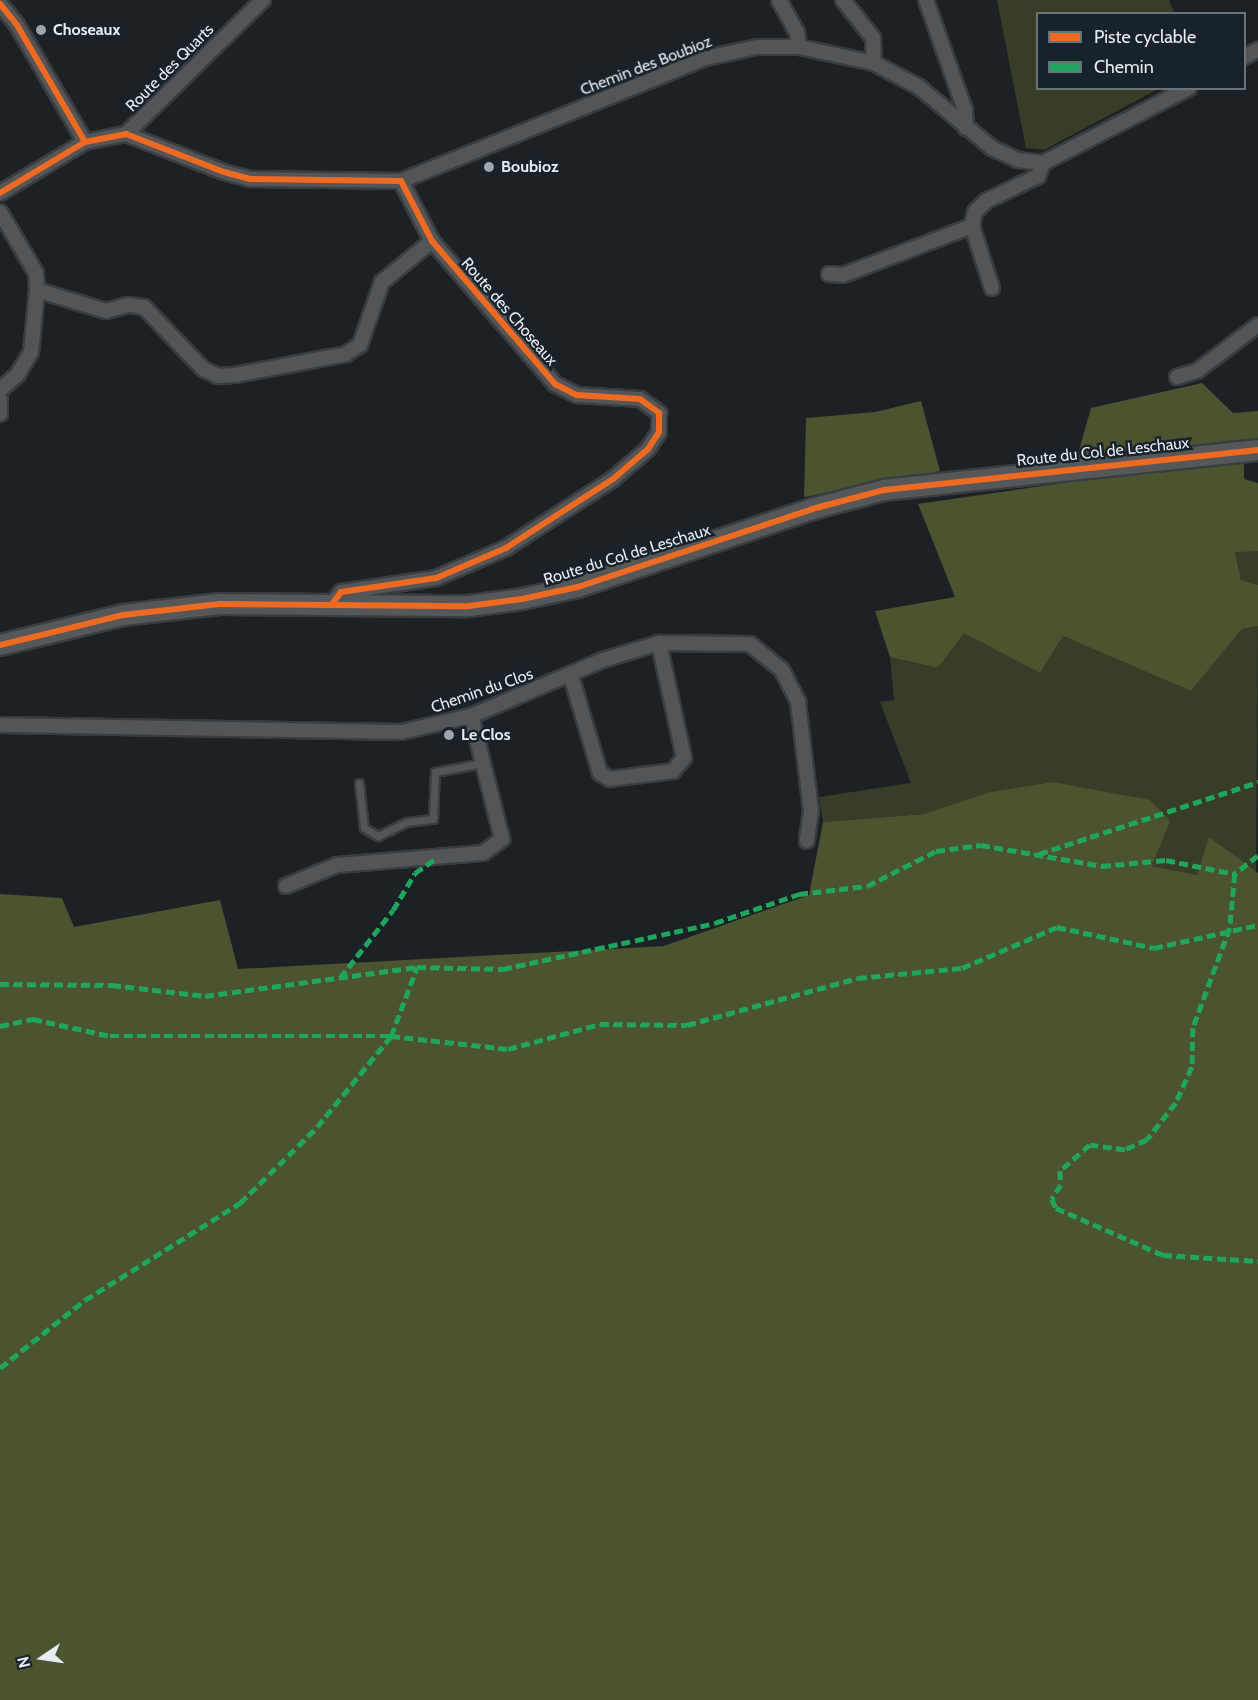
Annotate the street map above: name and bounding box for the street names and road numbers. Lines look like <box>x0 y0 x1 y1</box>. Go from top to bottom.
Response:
street label: Route des Quarts <box>122 20 218 116</box>
street label: Chemin des Boubioz <box>578 32 714 100</box>
street label: Route des Choseaux <box>457 254 561 370</box>
street label: Route du Col de Leschaux <box>1016 433 1190 471</box>
street label: Route du Col de Leschaux <box>541 520 713 590</box>
street label: Chemin du Clos <box>429 665 535 717</box>

